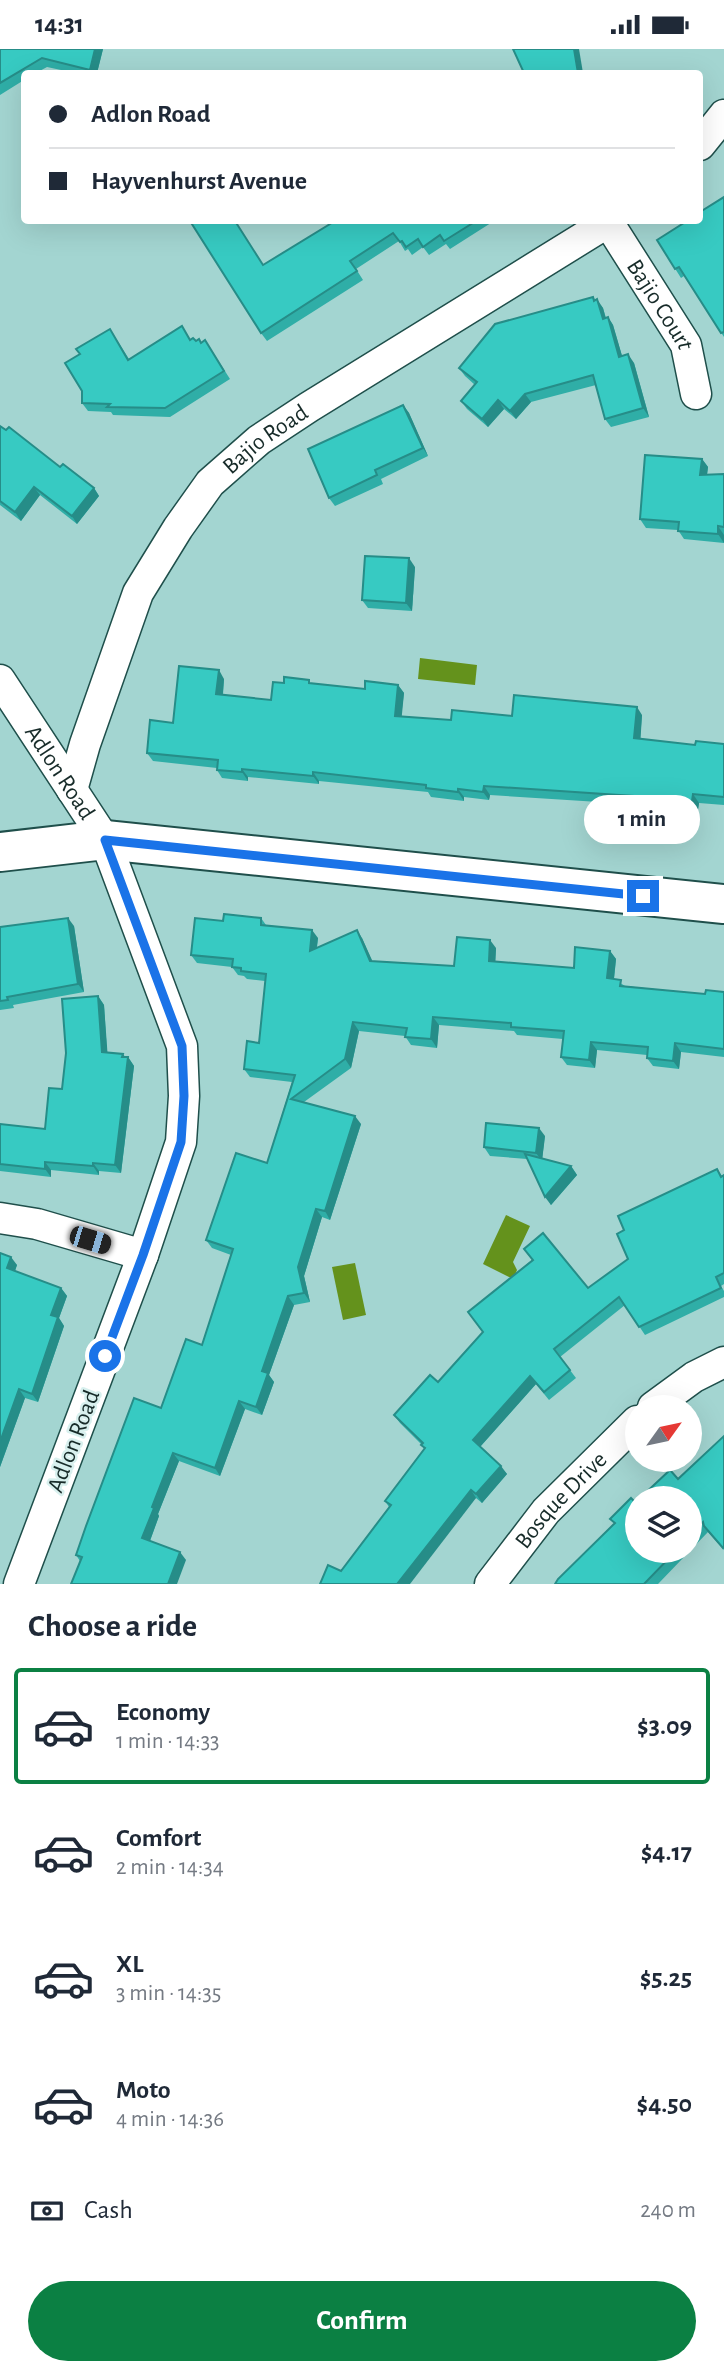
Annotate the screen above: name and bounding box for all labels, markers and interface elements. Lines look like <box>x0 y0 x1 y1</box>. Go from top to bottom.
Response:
text: 14:31 <box>35 11 84 37</box>
text: Adlon Road <box>91 101 211 127</box>
text: Hayvenhurst Avenue <box>91 168 307 194</box>
street label: Bajio Court <box>622 255 698 352</box>
street label: Bajio Road <box>218 400 312 479</box>
street label: Adlon Road <box>20 721 99 824</box>
callout: 1 min <box>585 795 701 843</box>
text: 1 min <box>618 808 666 831</box>
route end <box>627 880 659 912</box>
car <box>67 1224 114 1256</box>
route start <box>89 1340 121 1372</box>
street label: Adlon Road <box>43 1387 104 1496</box>
north arrow <box>625 1395 702 1472</box>
map controls <box>625 1395 702 1563</box>
street label: Bosque Drive <box>511 1447 612 1553</box>
button: layers <box>625 1486 702 1563</box>
text: Choose a ride <box>28 1610 197 1642</box>
icon: car <box>32 1695 95 1758</box>
text: Economy <box>116 1699 210 1725</box>
text: $3.09 <box>637 1713 692 1739</box>
text: 1 min · 14:33 <box>116 1730 220 1753</box>
icon: car <box>32 1821 95 1884</box>
text: Comfort <box>116 1825 201 1851</box>
text: $4.17 <box>641 1839 692 1865</box>
text: 2 min · 14:34 <box>116 1856 224 1879</box>
icon: car <box>32 1947 95 2010</box>
text: XL <box>116 1951 143 1977</box>
text: $5.25 <box>640 1965 692 1991</box>
text: 3 min · 14:35 <box>116 1982 221 2005</box>
icon: car <box>32 2073 95 2136</box>
text: Moto <box>116 2077 171 2103</box>
text: $4.50 <box>636 2091 692 2117</box>
text: 4 min · 14:36 <box>116 2108 224 2131</box>
icon: cash <box>28 2192 66 2230</box>
text: Cash <box>84 2197 133 2223</box>
text: 240 m <box>640 2199 696 2222</box>
button: Confirm <box>28 2281 696 2361</box>

